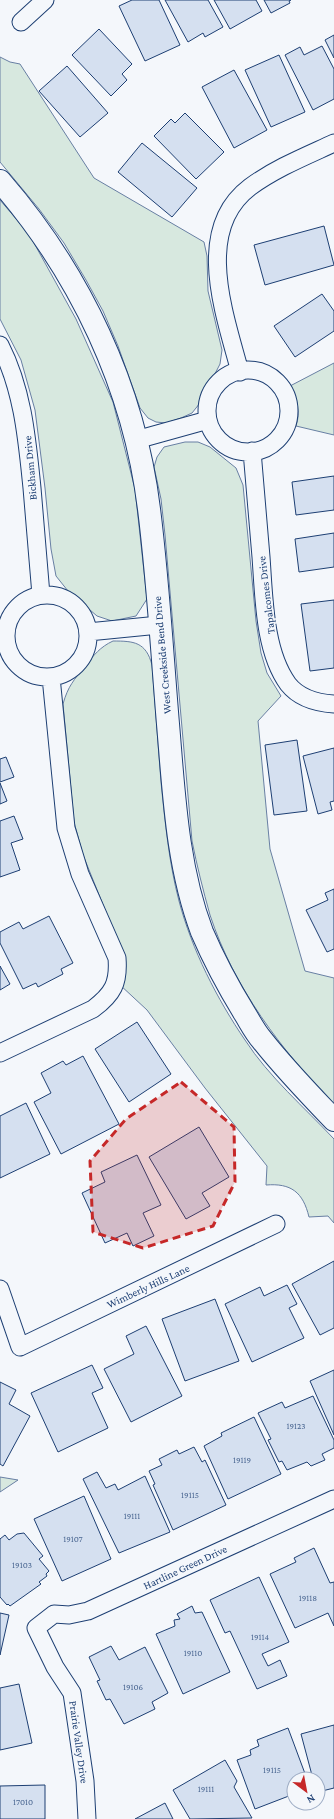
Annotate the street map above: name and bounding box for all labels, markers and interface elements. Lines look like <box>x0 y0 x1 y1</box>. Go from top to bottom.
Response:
street label: Bickham Drive <box>21 435 39 501</box>
street label: Tapalcomes Drive <box>255 555 278 635</box>
street label: West Creekside Bend Drive <box>151 596 173 714</box>
street label: Wimberly Hills Lane <box>105 1262 192 1311</box>
house number: 19123 <box>286 1421 306 1431</box>
house number: 19119 <box>233 1455 251 1465</box>
house number: 19115 <box>181 1490 199 1500</box>
house number: 19111 <box>124 1511 140 1521</box>
house number: 19107 <box>63 1534 83 1544</box>
street label: Hartline Green Drive <box>141 1542 229 1592</box>
house number: 19103 <box>12 1560 32 1570</box>
house number: 19118 <box>299 1593 317 1603</box>
house number: 19114 <box>251 1632 269 1642</box>
house number: 19110 <box>184 1648 202 1658</box>
house number: 19106 <box>123 1682 144 1692</box>
street label: Prairie Valley Drive <box>66 1700 91 1784</box>
house number: 19115 <box>263 1765 281 1775</box>
north arrow <box>286 1771 326 1811</box>
house number: 19111 <box>198 1784 214 1794</box>
text: N <box>305 1792 318 1807</box>
house number: 17010 <box>13 1797 33 1807</box>

